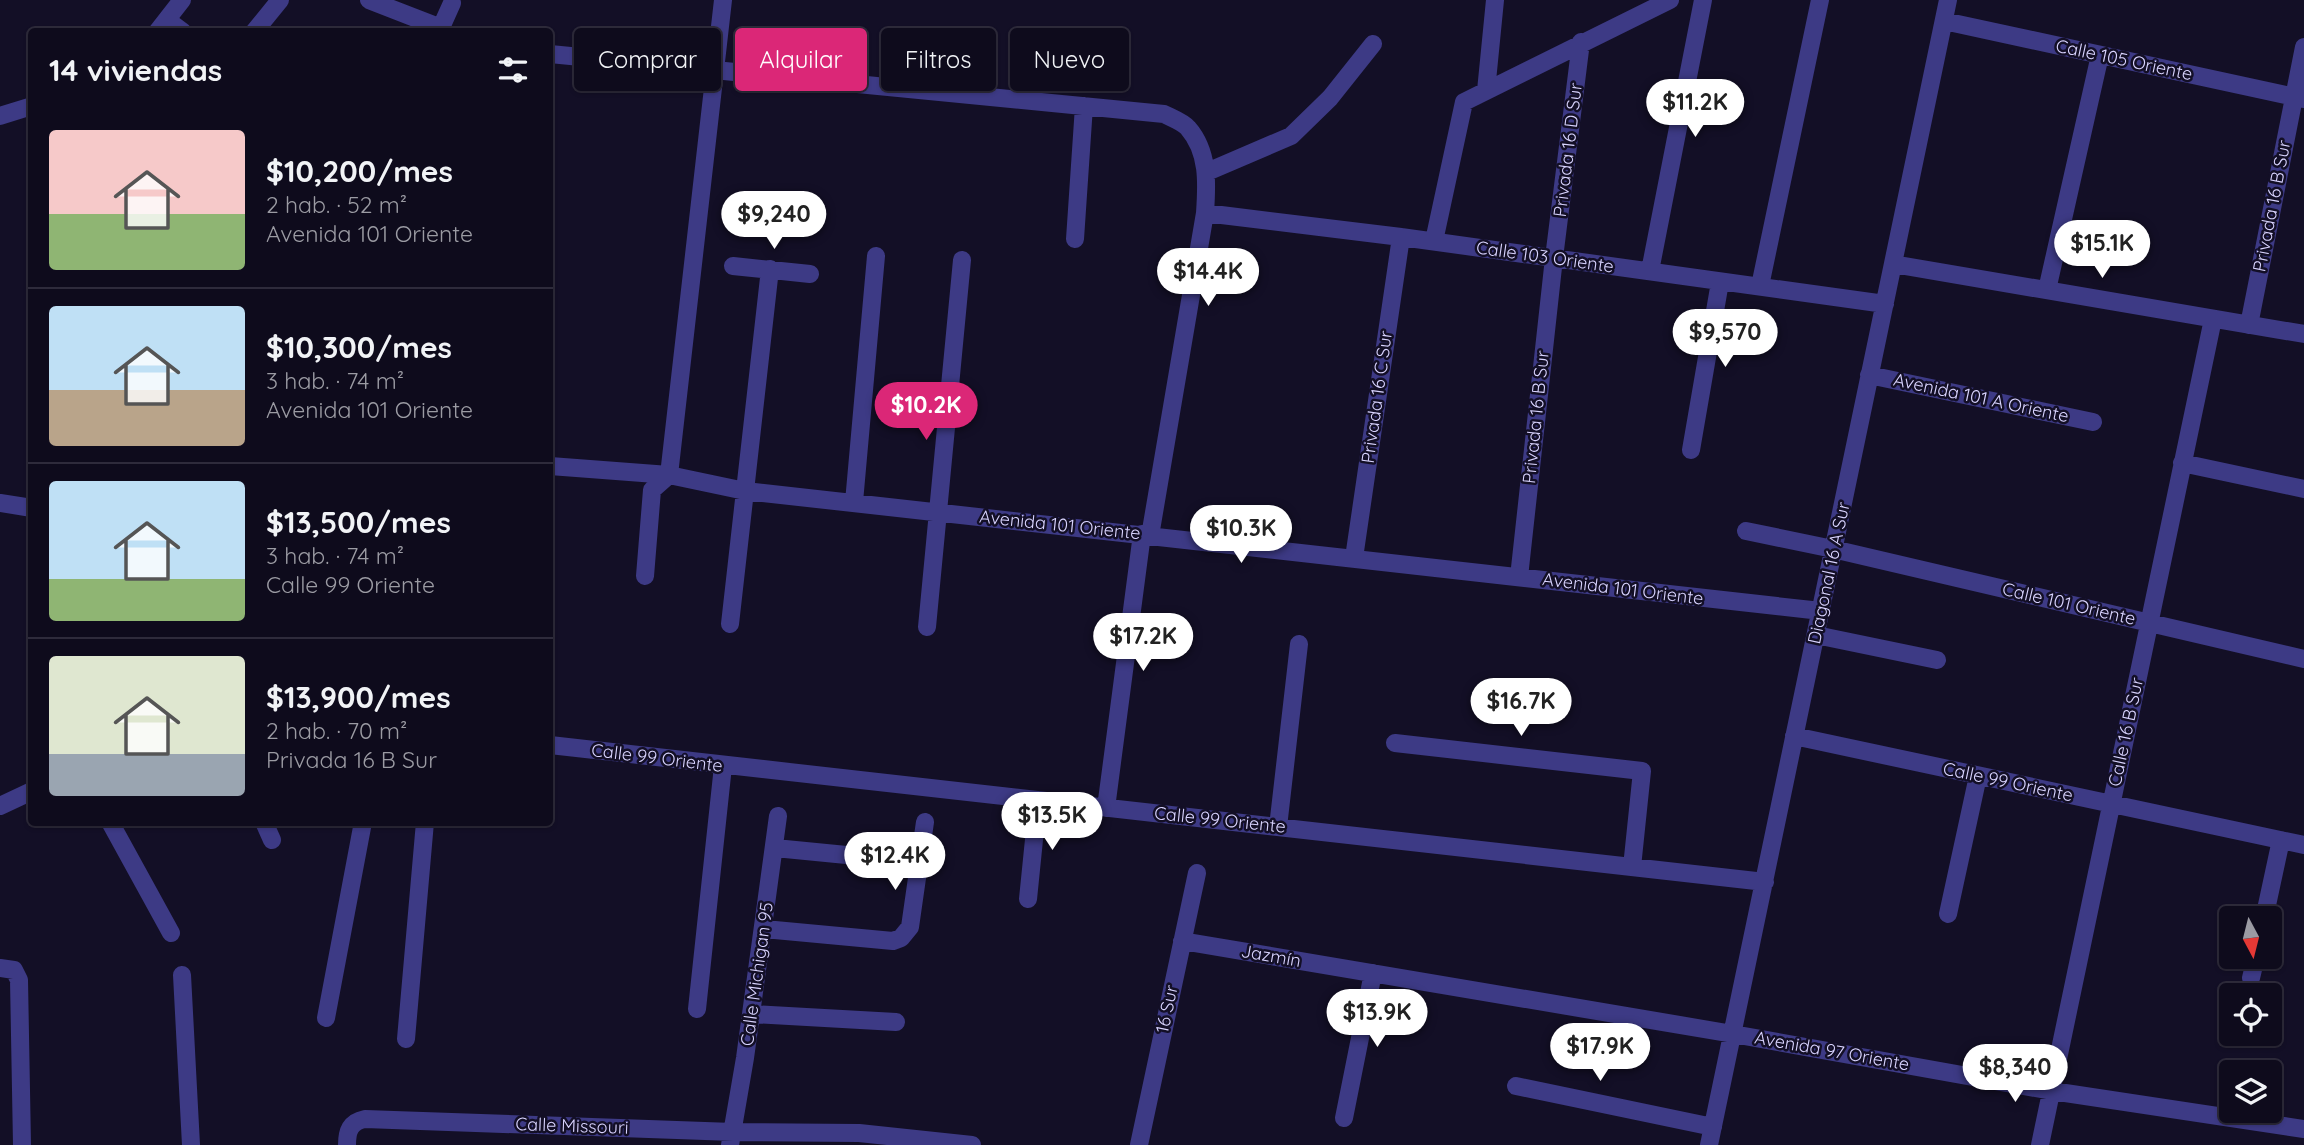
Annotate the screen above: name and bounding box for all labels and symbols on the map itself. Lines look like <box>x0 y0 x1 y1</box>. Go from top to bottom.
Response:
street label: Calle 105 Oriente <box>2054 34 2195 85</box>
pin: $11.2K <box>1638 80 1752 139</box>
street label: Privada 16 D Sur <box>1548 81 1587 218</box>
street label: Privada 16 B Sur <box>2247 138 2296 274</box>
pin: $9,240 <box>717 191 831 251</box>
pin: $15.1K <box>2045 220 2159 280</box>
street label: Calle 103 Oriente <box>1475 235 1615 278</box>
pin: $14.4K <box>1151 248 1265 308</box>
pin: $9,570 <box>1668 310 1782 369</box>
street label: Privada 16 C Sur <box>1356 329 1397 465</box>
street label: Privada 16 B Sur <box>1517 349 1554 485</box>
street label: Avenida 101 A Oriente <box>1891 368 2071 427</box>
pin: $10.2K <box>869 382 983 442</box>
street label: Diagonal 16 A Sur <box>1802 500 1855 646</box>
street label: Avenida 101 Oriente <box>978 505 1142 544</box>
pin: $10.3K <box>1184 505 1298 565</box>
street label: Avenida 101 Oriente <box>1541 567 1705 610</box>
street label: Calle 101 Oriente <box>2000 577 2138 630</box>
pin: $17.2K <box>1086 614 1200 673</box>
street label: Calle 16 B Sur <box>2103 675 2148 789</box>
pin: $16.7K <box>1464 678 1578 738</box>
street label: Calle 99 Oriente <box>590 738 724 777</box>
street label: Calle 99 Oriente <box>1941 757 2075 807</box>
pin: $13.5K <box>995 792 1109 852</box>
street label: Calle 99 Oriente <box>1153 801 1287 838</box>
pin: $12.4K <box>838 832 952 892</box>
street label: Calle Michigan 95 <box>735 900 778 1047</box>
north arrow <box>2219 906 2282 970</box>
street label: Jazmín <box>1239 939 1303 972</box>
street label: 16 Sur <box>1150 983 1183 1035</box>
pin: $13.9K <box>1320 990 1434 1049</box>
pin: $17.9K <box>1543 1024 1657 1083</box>
street label: Avenida 97 Oriente <box>1753 1026 1911 1075</box>
pin: $8,340 <box>1958 1044 2072 1104</box>
street label: Calle Missouri <box>515 1112 629 1139</box>

